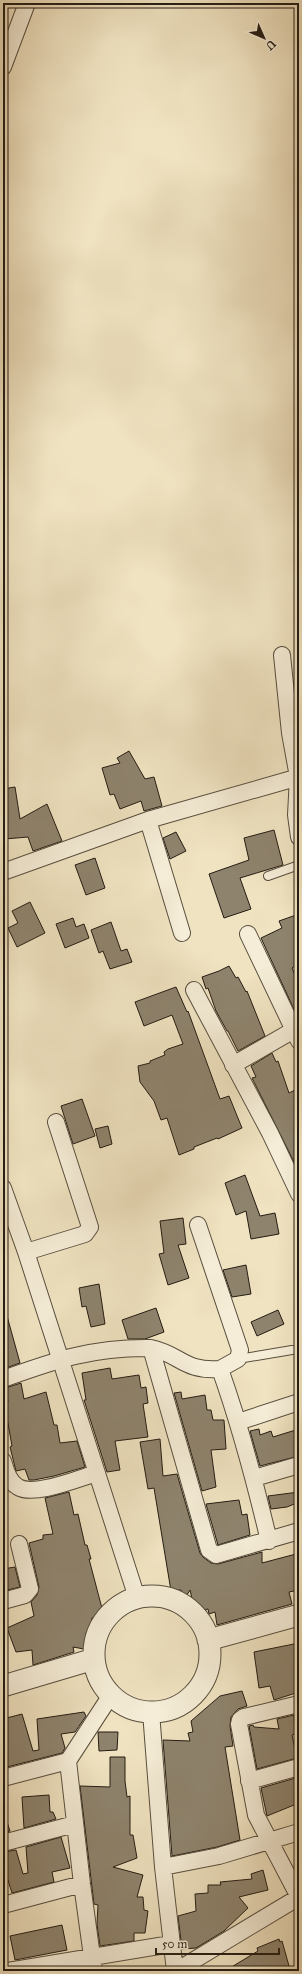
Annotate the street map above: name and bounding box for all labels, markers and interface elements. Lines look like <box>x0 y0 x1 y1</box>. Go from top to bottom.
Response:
north arrow <box>244 18 284 58</box>
text: U <box>263 37 278 53</box>
scale bar <box>156 1930 279 1956</box>
text: 50 m <box>162 1937 187 1951</box>

